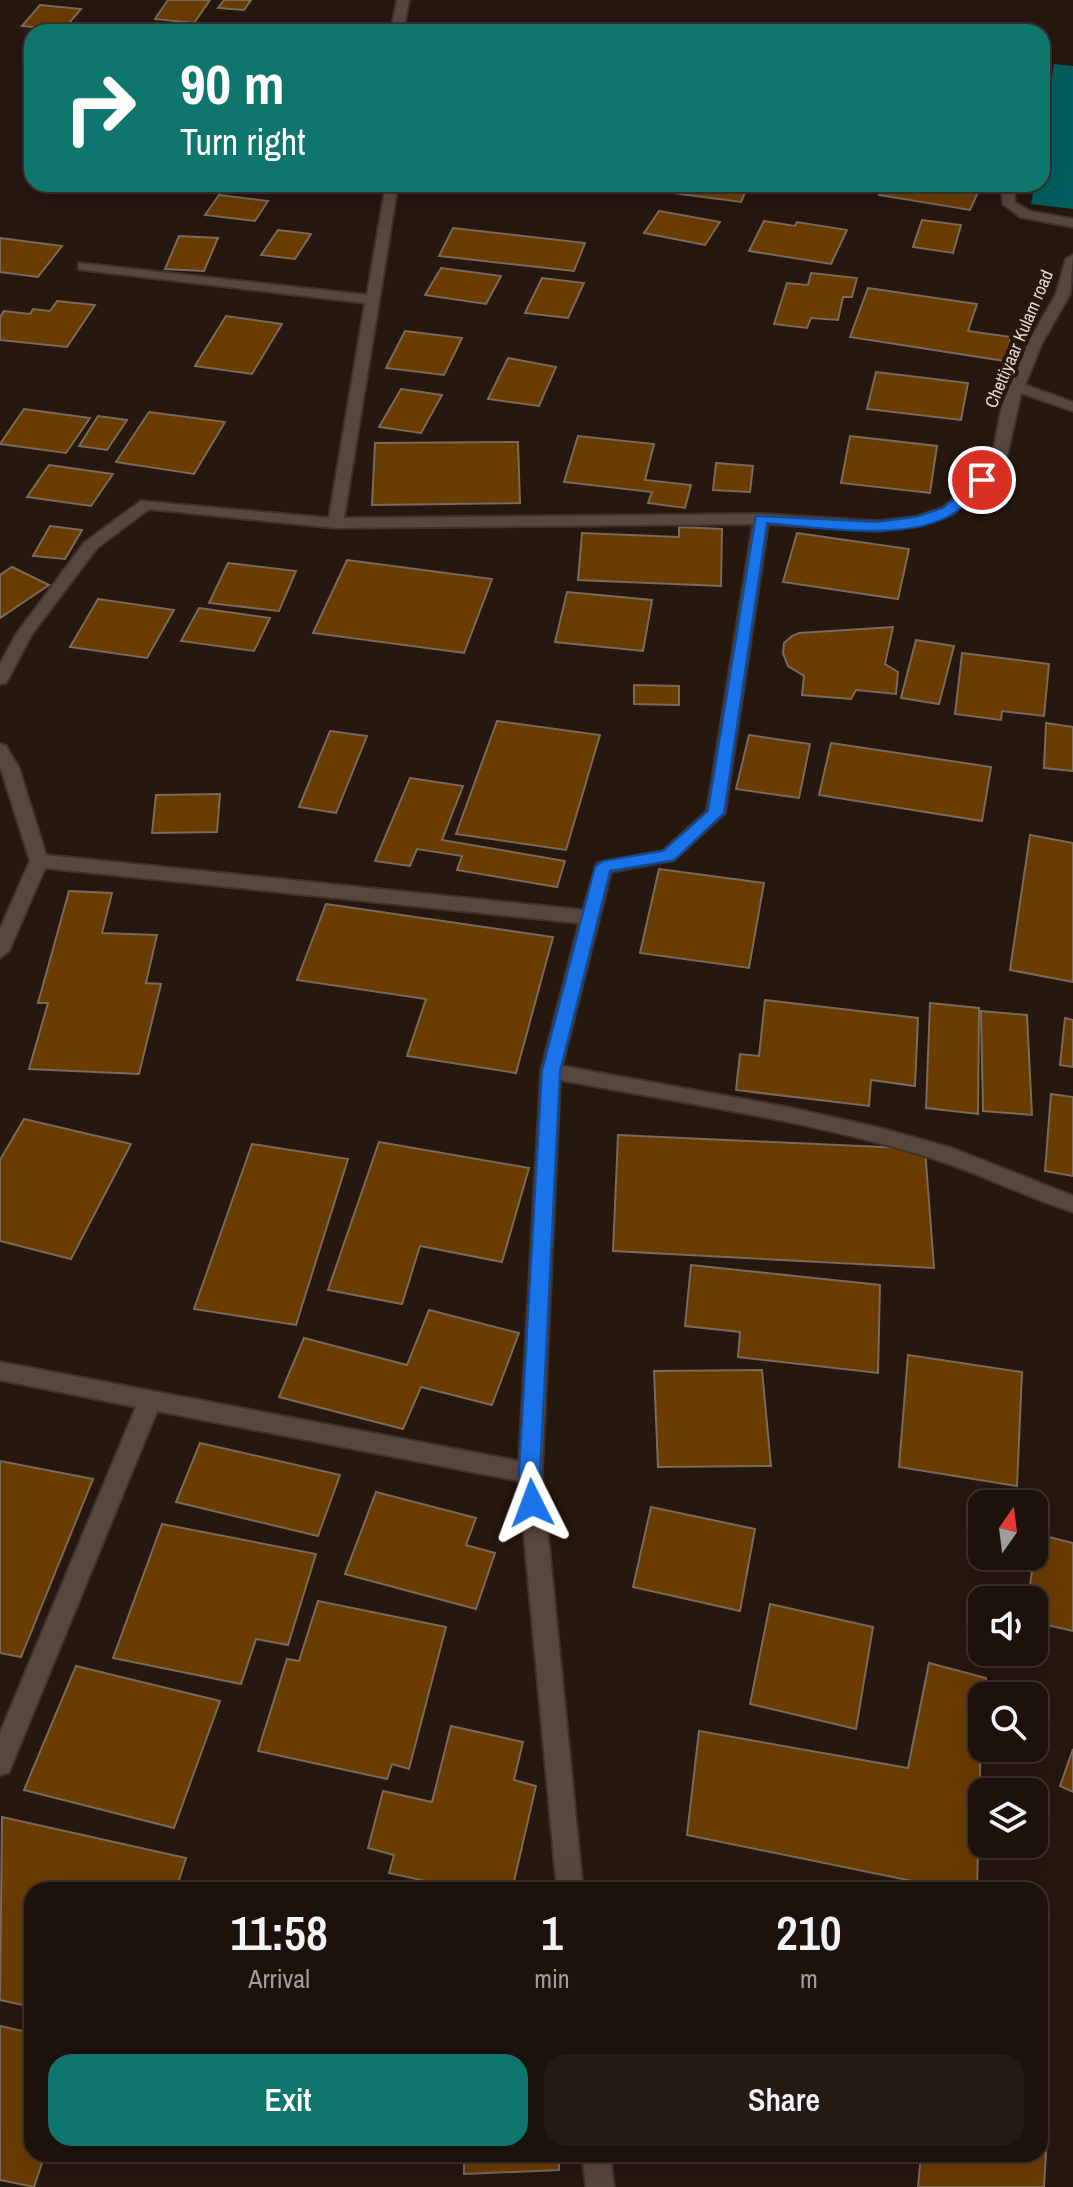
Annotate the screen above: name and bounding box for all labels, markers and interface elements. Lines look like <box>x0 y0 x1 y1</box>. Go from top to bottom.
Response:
text: 90 m <box>180 46 285 121</box>
icon: right <box>48 56 152 160</box>
text: Turn right <box>180 118 305 166</box>
street label: Chettiyaar Kulam road <box>978 266 1059 412</box>
pin <box>948 446 1016 514</box>
icon: arrive <box>960 458 1004 502</box>
position arrow <box>490 1461 574 1545</box>
north arrow <box>968 1490 1048 1570</box>
map controls <box>968 1490 1048 1858</box>
button: sound <box>968 1586 1048 1666</box>
button: search <box>968 1682 1048 1762</box>
button: layers <box>968 1778 1048 1858</box>
text: 11:58 <box>230 1900 328 1965</box>
text: 1 <box>541 1900 563 1965</box>
text: 210 <box>776 1900 842 1965</box>
text: Arrival <box>248 1961 310 1996</box>
text: min <box>534 1961 570 1996</box>
text: m <box>800 1961 818 1996</box>
button: Exit <box>48 2054 528 2146</box>
button: Share <box>544 2054 1024 2146</box>

